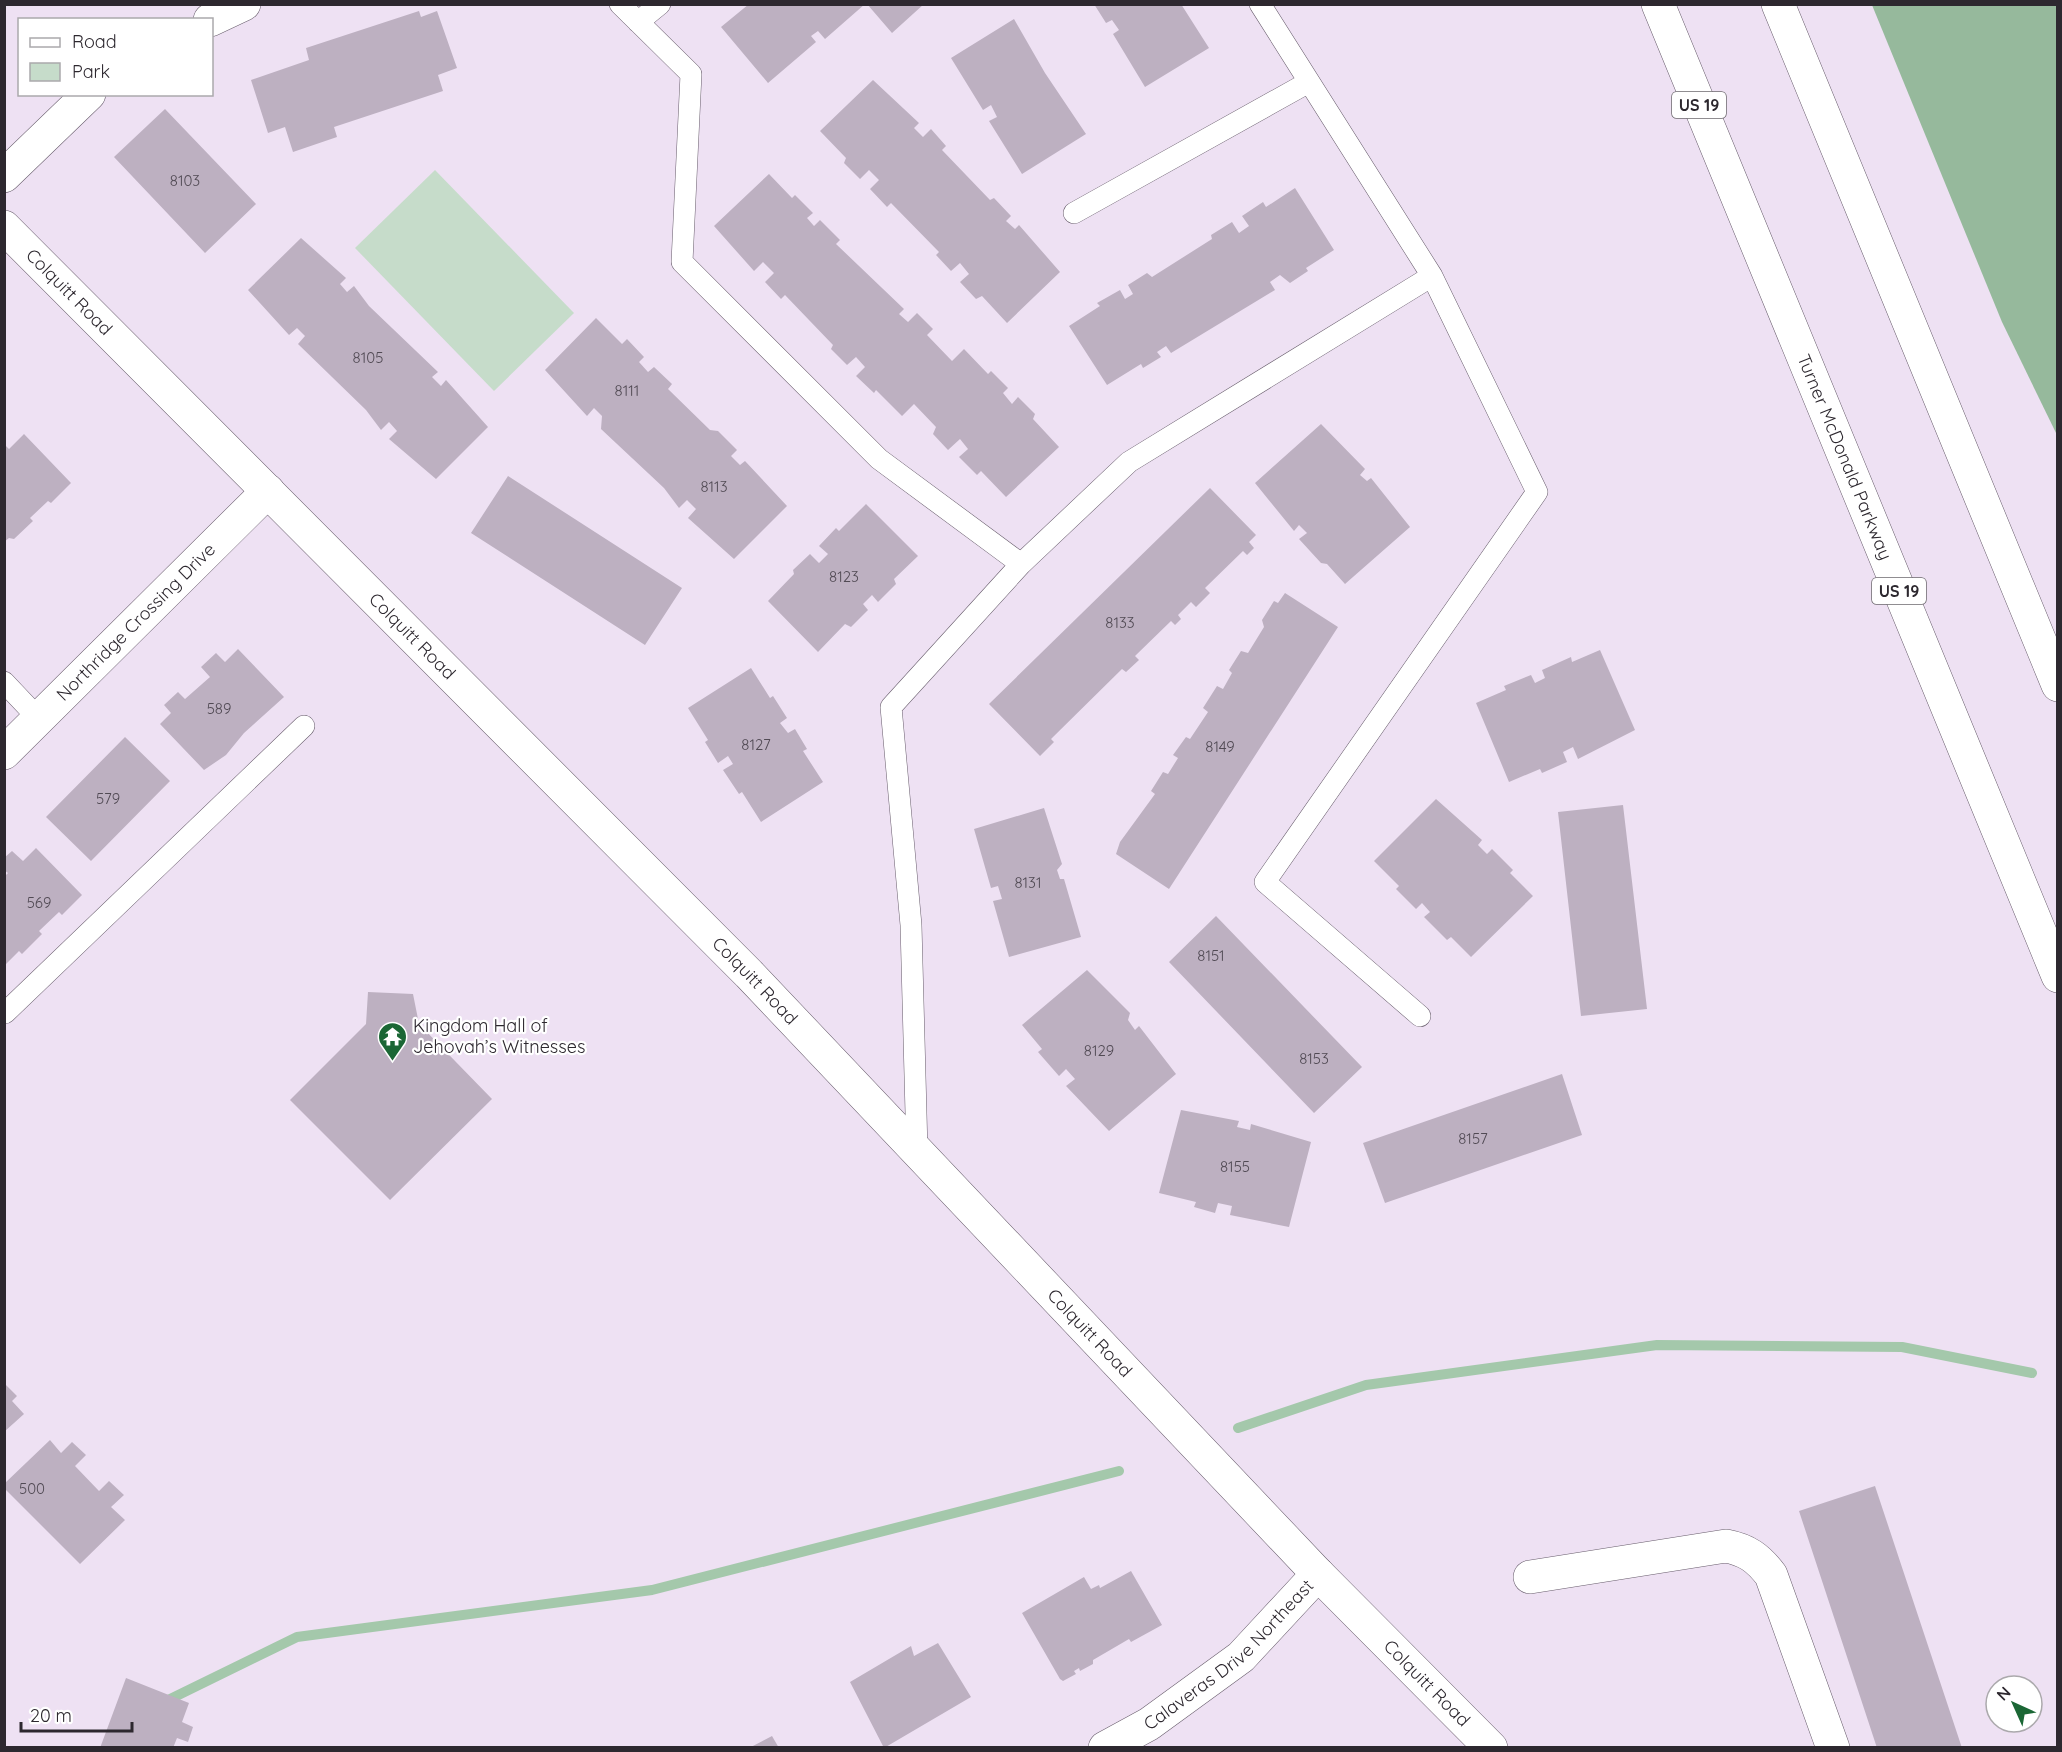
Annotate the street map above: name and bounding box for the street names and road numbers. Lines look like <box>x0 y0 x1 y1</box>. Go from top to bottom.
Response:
road number: US 19 <box>1672 92 1726 118</box>
street label: Colquitt Road <box>21 243 118 340</box>
street label: Turner McDonald Parkway <box>1792 351 1898 563</box>
street label: Northridge Crossing Drive <box>51 538 220 705</box>
road number: US 19 <box>1872 578 1926 604</box>
street label: Colquitt Road <box>364 588 461 684</box>
street label: Colquitt Road <box>707 932 803 1029</box>
street label: Colquitt Road <box>1043 1284 1137 1382</box>
street label: Calaveras Drive Northeast <box>1139 1574 1318 1735</box>
street label: Colquitt Road <box>1379 1635 1475 1731</box>

